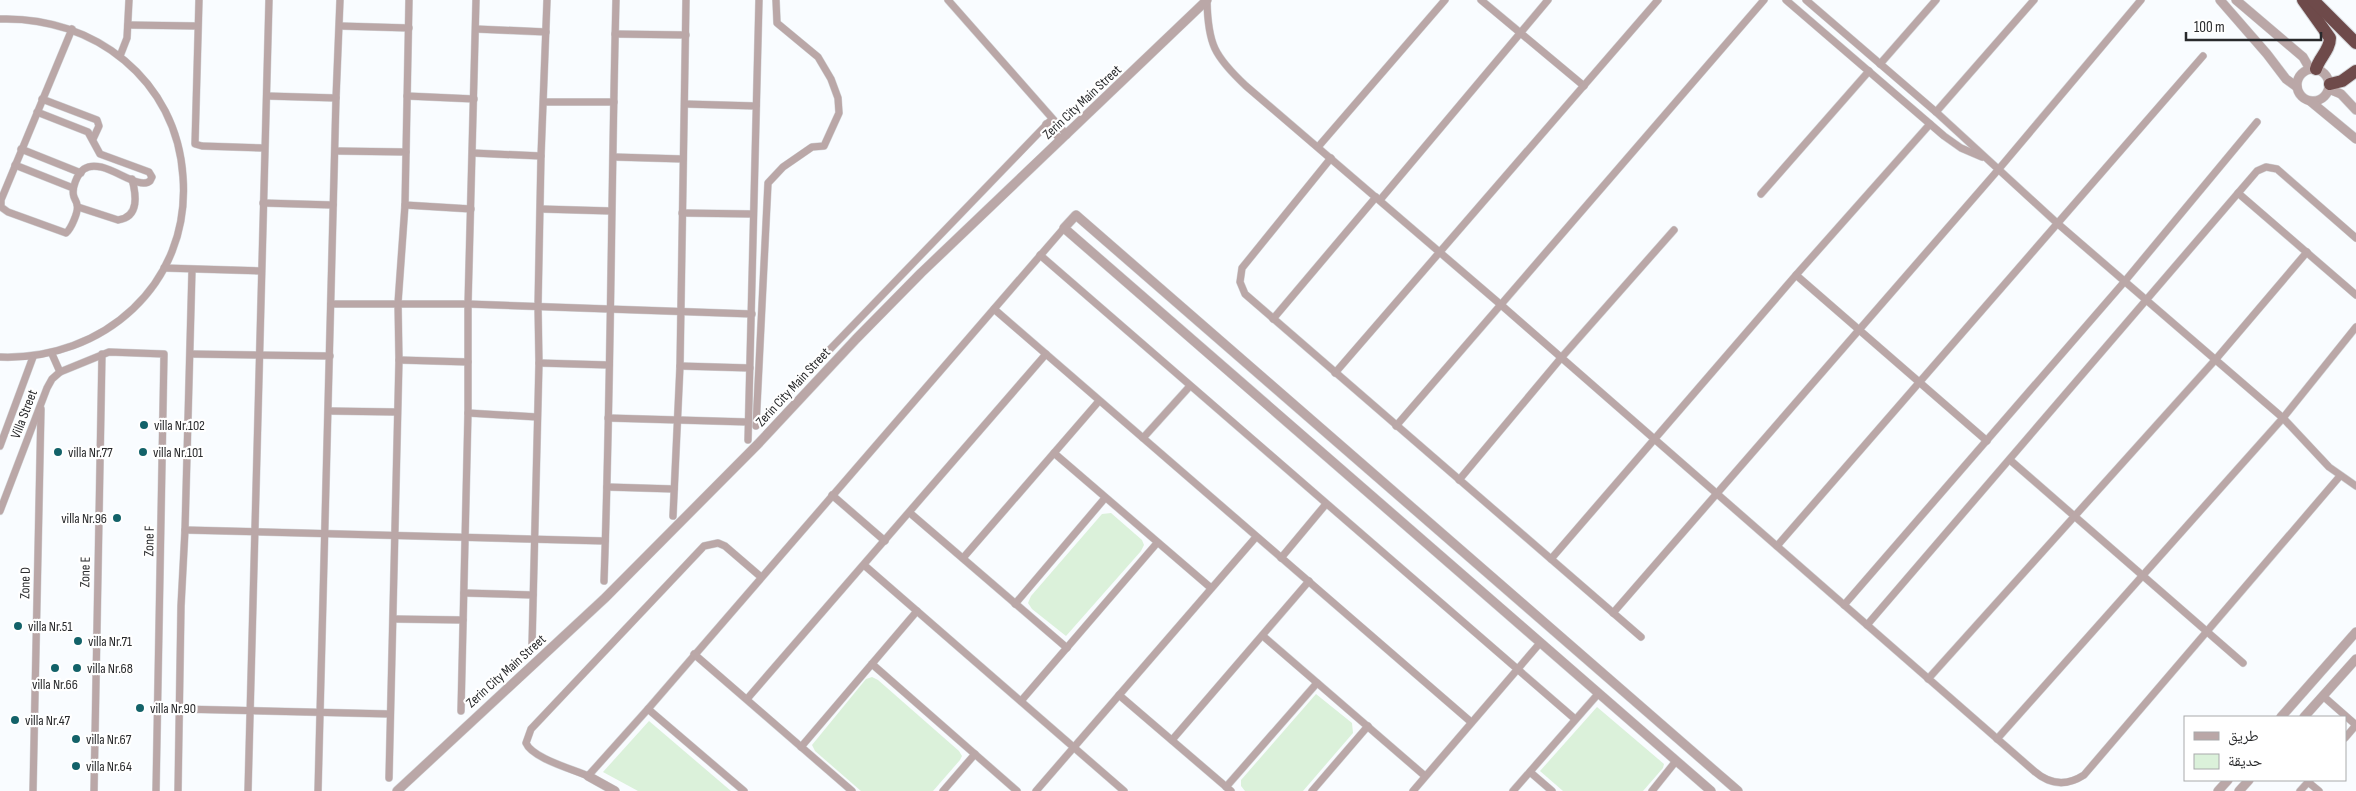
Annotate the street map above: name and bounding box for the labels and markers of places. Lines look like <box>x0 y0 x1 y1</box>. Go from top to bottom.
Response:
place label: villa Nr.102 <box>154 417 205 434</box>
marker: villa Nr.102 <box>138 419 150 431</box>
place label: villa Nr.77 <box>68 444 113 461</box>
place label: villa Nr.101 <box>153 444 203 461</box>
marker: villa Nr.77 <box>52 446 64 458</box>
marker: villa Nr.101 <box>137 446 149 458</box>
place label: villa Nr.96 <box>61 510 107 527</box>
marker: villa Nr.96 <box>111 512 123 524</box>
place label: villa Nr.51 <box>28 618 72 635</box>
marker: villa Nr.51 <box>12 620 24 632</box>
place label: villa Nr.71 <box>88 633 132 650</box>
marker: villa Nr.71 <box>72 635 84 647</box>
place label: villa Nr.68 <box>87 660 133 677</box>
marker: villa Nr.66 <box>49 662 61 674</box>
marker: villa Nr.68 <box>71 662 83 674</box>
place label: villa Nr.66 <box>32 676 78 693</box>
place label: villa Nr.90 <box>150 700 196 717</box>
marker: villa Nr.90 <box>134 702 146 714</box>
place label: villa Nr.47 <box>25 712 71 729</box>
marker: villa Nr.47 <box>9 714 21 726</box>
place label: villa Nr.67 <box>86 731 132 748</box>
marker: villa Nr.67 <box>70 733 82 745</box>
place label: villa Nr.64 <box>86 758 132 775</box>
marker: villa Nr.64 <box>70 760 82 772</box>

